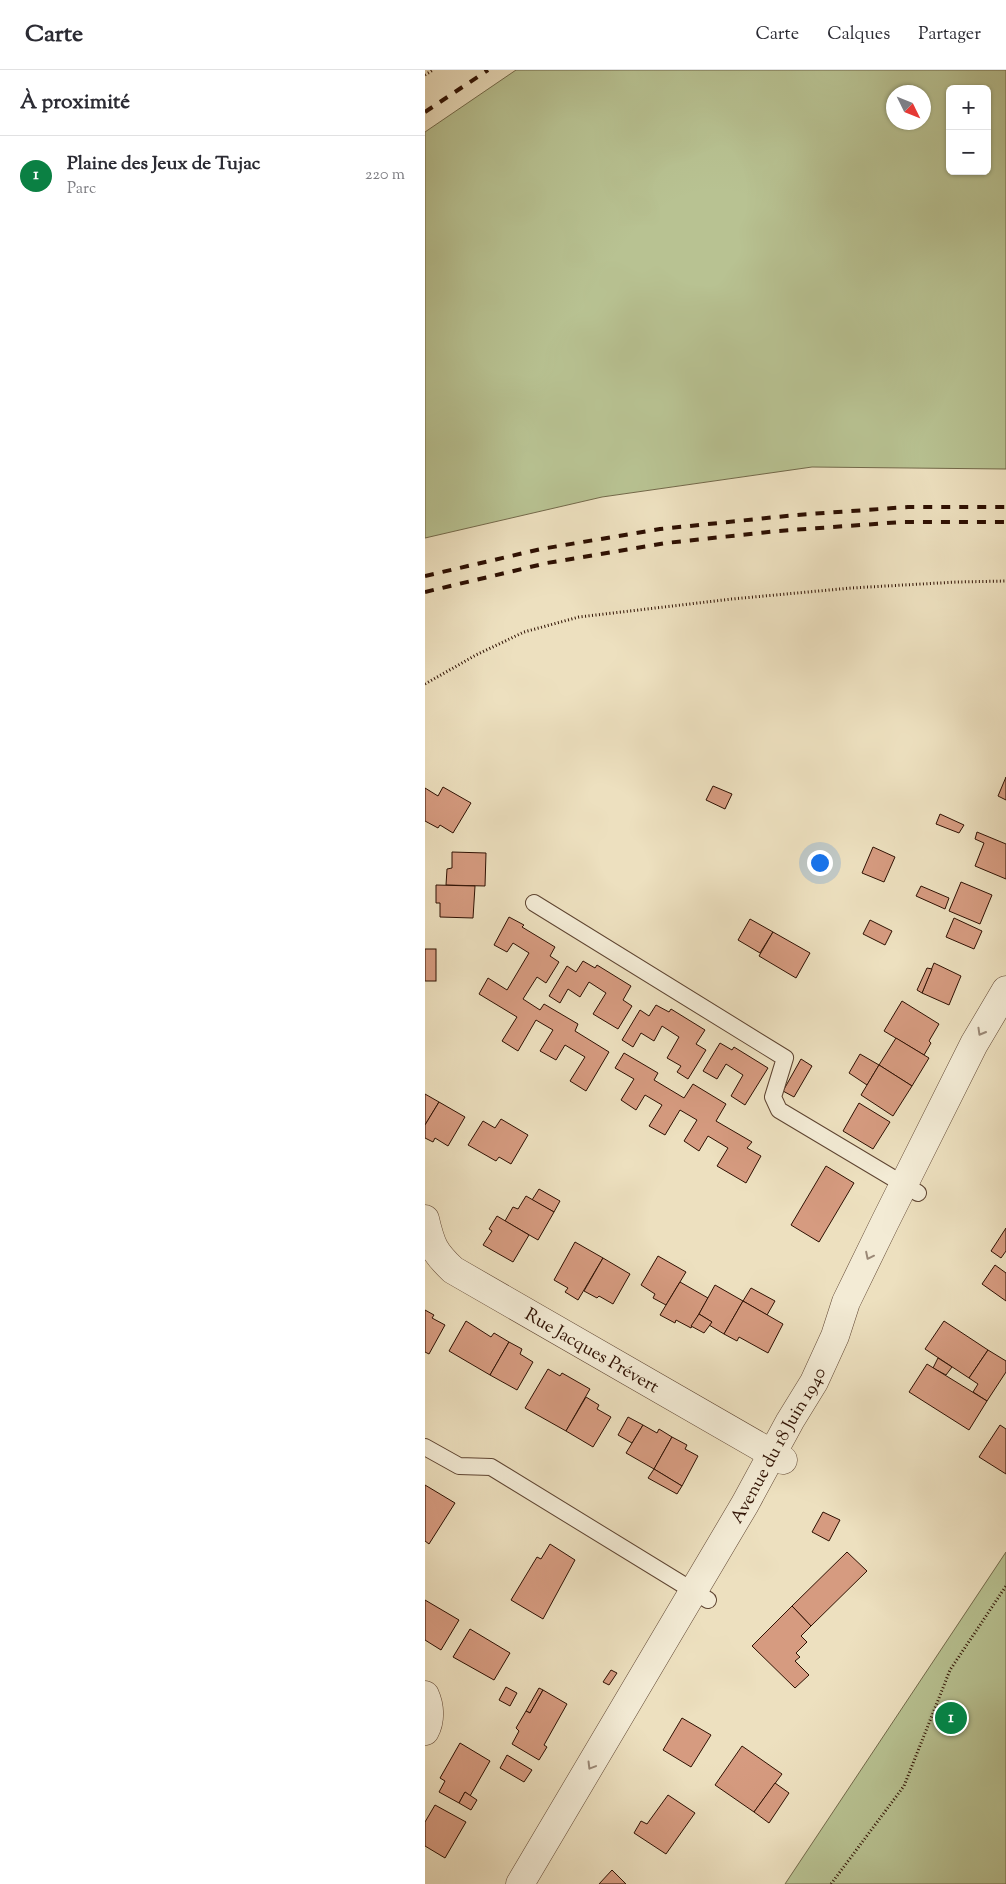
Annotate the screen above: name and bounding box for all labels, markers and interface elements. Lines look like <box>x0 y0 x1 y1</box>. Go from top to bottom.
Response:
text: Carte <box>25 18 83 52</box>
text: Carte <box>756 22 799 48</box>
text: Calques <box>827 22 890 48</box>
text: Partager <box>918 22 981 48</box>
north arrow <box>886 85 931 130</box>
map controls <box>946 85 991 175</box>
button: + <box>946 85 991 130</box>
text: À proximité <box>20 88 130 118</box>
button: − <box>946 130 991 175</box>
text: Plaine des Jeux de Tujac <box>67 151 260 178</box>
text: 1 <box>33 164 39 187</box>
text: 220 m <box>365 164 405 187</box>
text: Parc <box>67 178 96 201</box>
your location <box>807 850 833 876</box>
one-way arrow <box>977 1027 987 1036</box>
one-way arrow <box>865 1250 875 1259</box>
street label: Rue Jacques Prévert <box>519 1303 663 1401</box>
street label: Avenue du 18 Juin 1940 <box>725 1364 834 1529</box>
pin: 1 <box>935 1699 967 1737</box>
one-way arrow <box>588 1761 598 1770</box>

